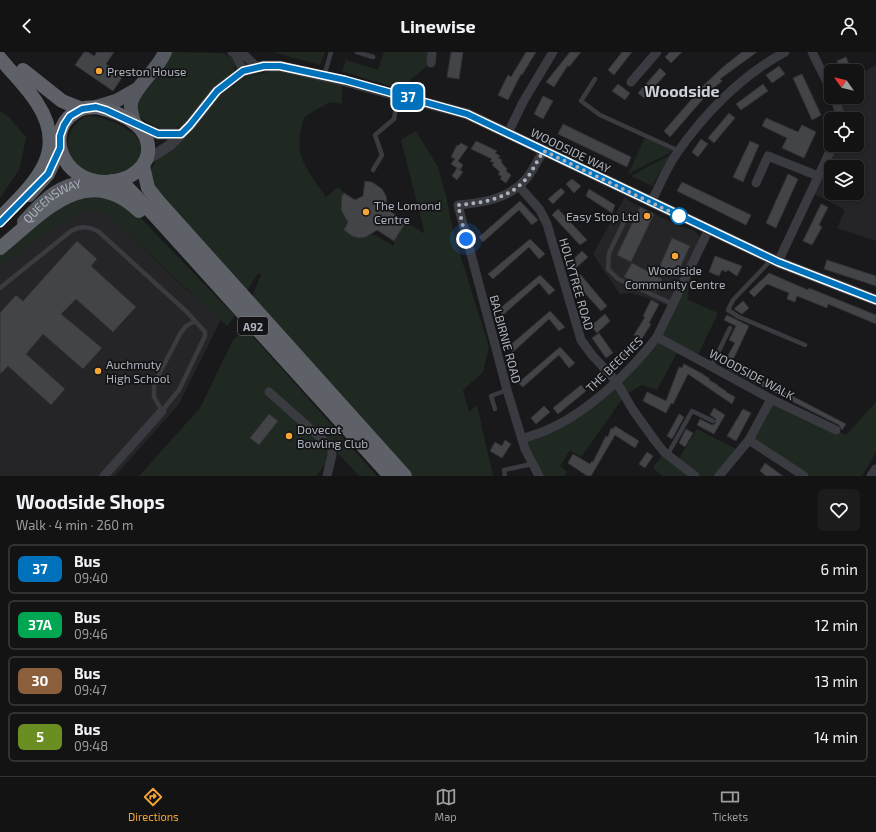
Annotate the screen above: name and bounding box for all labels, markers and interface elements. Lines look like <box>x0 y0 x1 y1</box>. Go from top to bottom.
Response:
icon: back <box>16 15 38 37</box>
text: Linewise <box>400 15 476 37</box>
icon: person <box>838 15 860 37</box>
place label: Preston House <box>107 64 187 78</box>
north arrow <box>824 64 864 104</box>
map controls <box>824 64 864 200</box>
marker: Preston House <box>94 66 104 76</box>
district label: Woodside <box>644 81 720 100</box>
line badge: 37 <box>390 84 426 110</box>
text: 37 <box>400 88 416 105</box>
button: locate <box>824 112 864 152</box>
street label: WOODSIDE WAY <box>529 125 613 175</box>
button: layers <box>824 160 864 200</box>
street label: QUEENSWAY <box>20 176 83 226</box>
place label: The Lomond Centre <box>374 198 441 226</box>
marker: The Lomond Centre <box>361 207 371 217</box>
unlabelled marker <box>670 207 688 225</box>
place label: Easy Stop Ltd <box>566 209 639 223</box>
marker: Easy Stop Ltd <box>642 211 652 221</box>
your location <box>456 229 476 249</box>
street label: HOLLYTREE ROAD <box>557 236 597 332</box>
marker: Woodside Community Centre <box>670 251 680 261</box>
place label: Woodside Community Centre <box>625 263 725 291</box>
street label: BALBIRNIE ROAD <box>487 293 525 385</box>
road number: A92 <box>238 317 268 335</box>
street label: THE BEECHES <box>583 333 645 395</box>
street label: WOODSIDE WALK <box>707 346 797 402</box>
place label: Auchmuty High School <box>106 357 171 385</box>
marker: Auchmuty High School <box>93 366 103 376</box>
place label: Dovecot Bowling Club <box>297 422 368 450</box>
marker: Dovecot Bowling Club <box>284 431 294 441</box>
button: heart <box>818 489 860 531</box>
text: Woodside Shops <box>16 490 165 513</box>
text: Walk · 4 min · 260 m <box>16 517 133 533</box>
text: Bus <box>74 552 100 570</box>
text: 37 <box>32 560 48 577</box>
text: 6 min <box>820 560 858 578</box>
text: 09:40 <box>74 570 108 586</box>
text: Bus <box>74 608 100 626</box>
text: 37A <box>28 616 52 633</box>
text: 12 min <box>815 616 858 634</box>
text: 09:46 <box>74 626 108 642</box>
text: Bus <box>74 664 100 682</box>
text: 30 <box>32 672 48 689</box>
text: 13 min <box>815 672 858 690</box>
text: 09:47 <box>74 682 107 698</box>
text: Bus <box>74 720 100 738</box>
text: 5 <box>36 728 44 745</box>
text: 14 min <box>814 728 858 746</box>
text: 09:48 <box>74 738 108 754</box>
tab: Directions <box>128 786 179 823</box>
tab: Map <box>435 786 457 823</box>
tab: Tickets <box>712 786 748 823</box>

